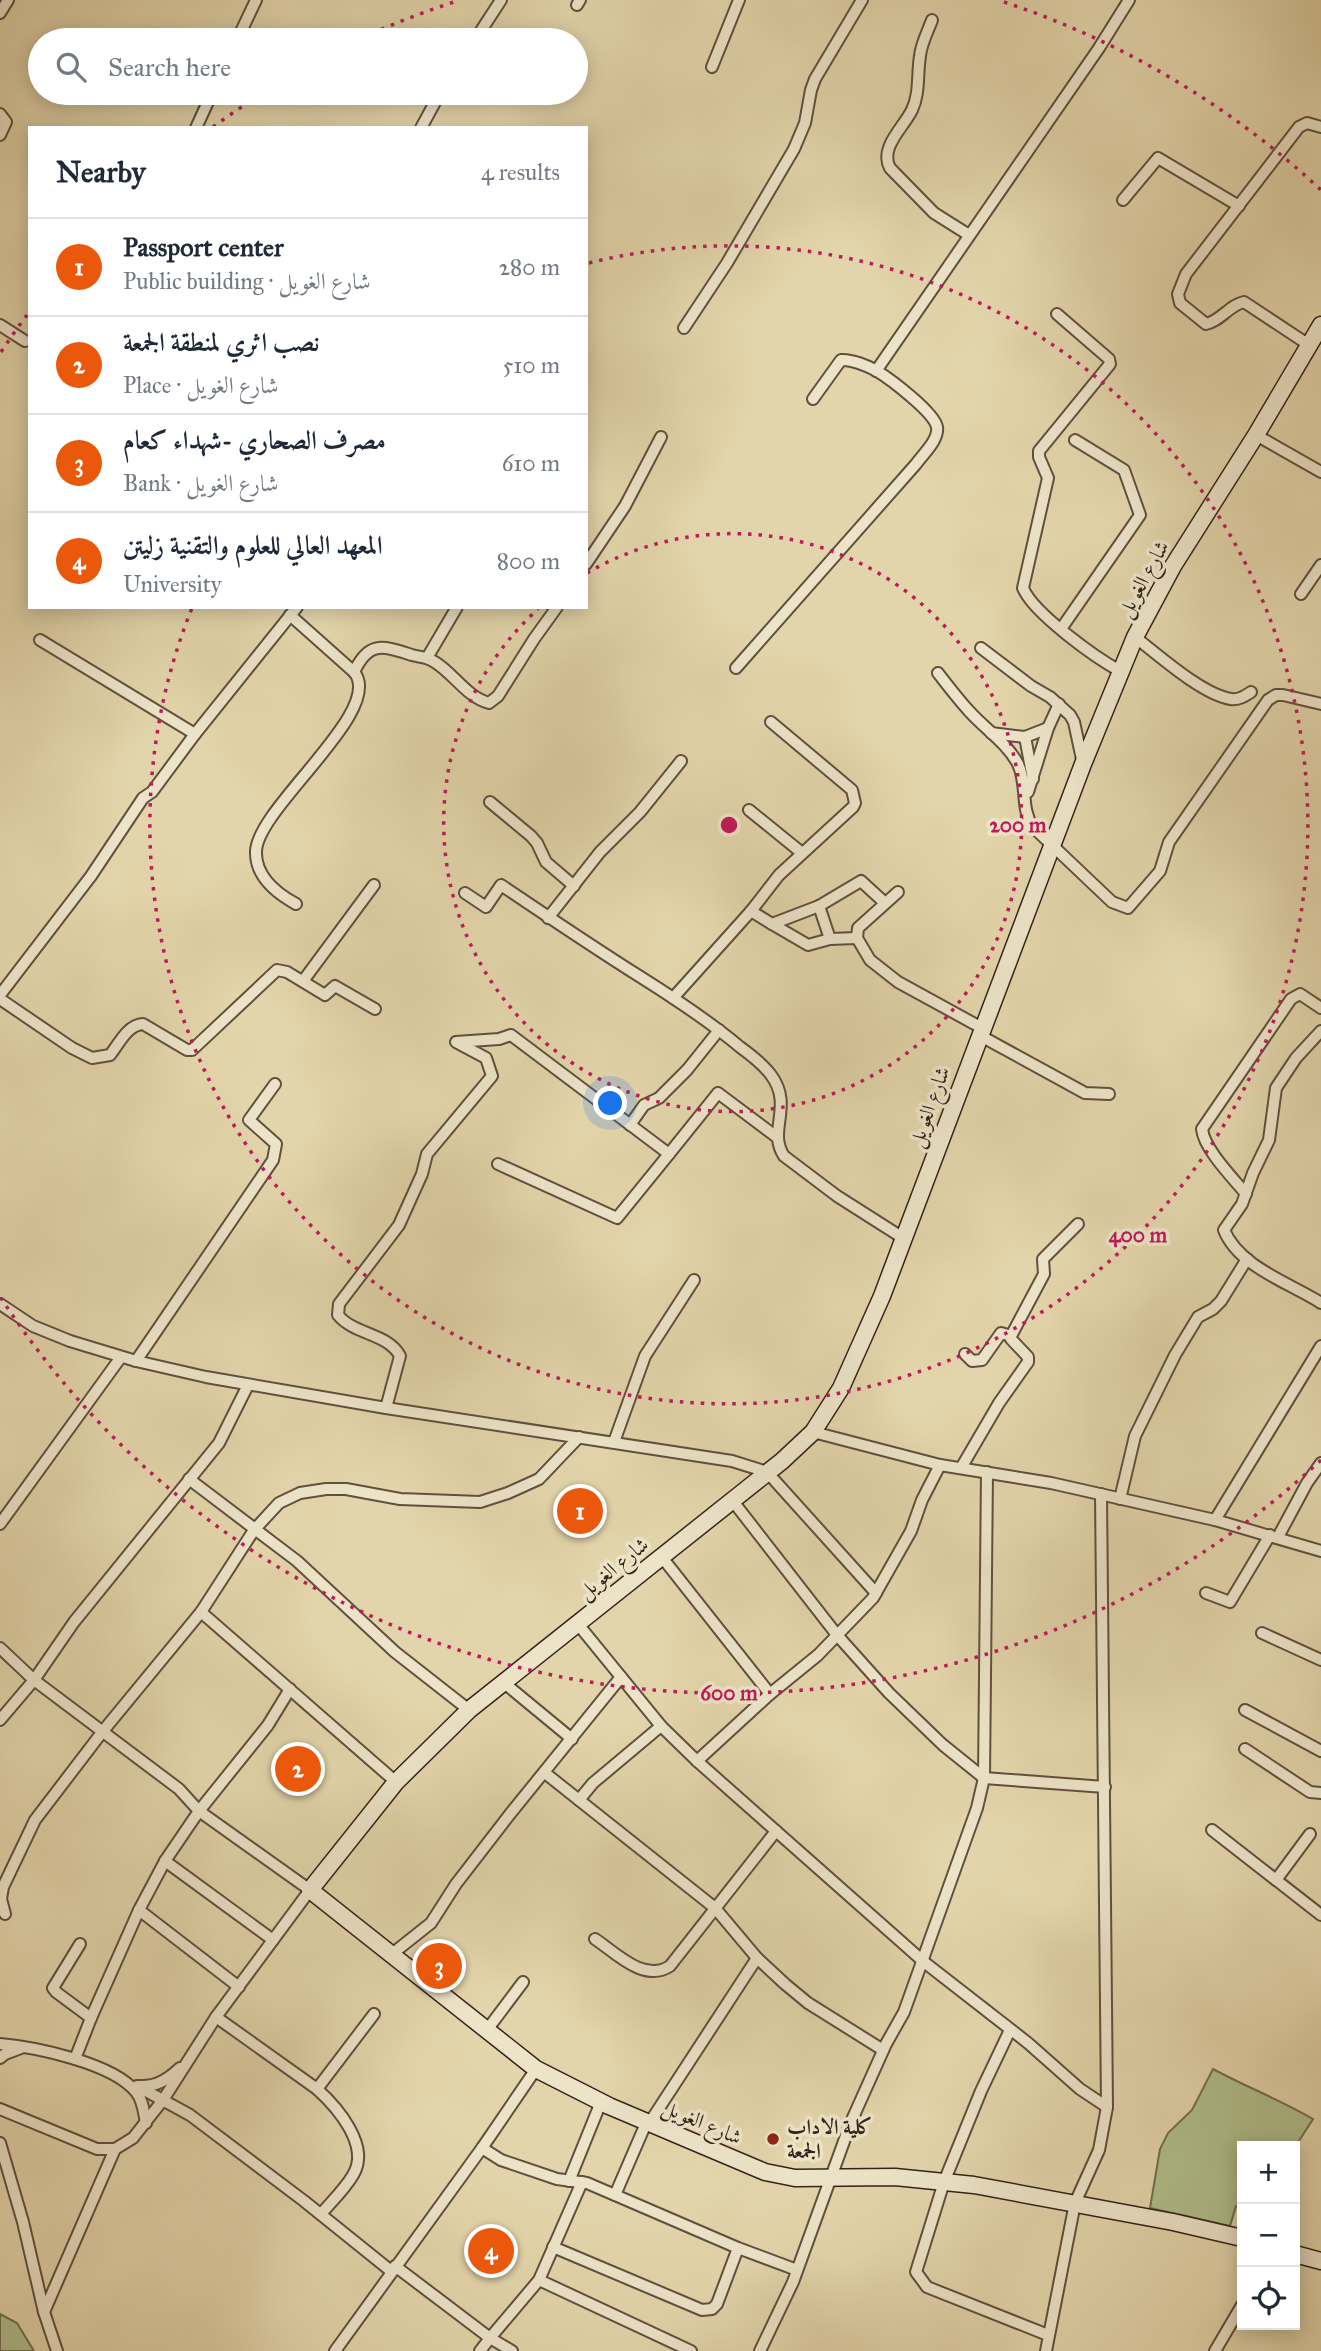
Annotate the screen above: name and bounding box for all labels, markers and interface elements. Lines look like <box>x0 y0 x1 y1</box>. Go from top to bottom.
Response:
search box <box>28 28 588 105</box>
icon: search <box>52 48 90 86</box>
text: Search here <box>108 51 231 83</box>
text: Nearby <box>56 154 146 190</box>
text: 4 results <box>481 158 560 186</box>
text: Passport center <box>123 231 284 263</box>
text: 1 <box>74 253 84 281</box>
text: 280 m <box>499 253 560 281</box>
text: Public building · شارع الغويل <box>123 267 371 295</box>
text: نصب اثري لمنطقة الجمعة <box>123 326 319 358</box>
text: 2 <box>73 351 85 379</box>
text: 510 m <box>503 351 560 379</box>
text: Place · شارع الغويل <box>123 371 279 399</box>
text: مصرف الصحاري -شهداء كعام <box>123 424 386 456</box>
text: 3 <box>74 449 84 477</box>
text: 610 m <box>502 449 560 477</box>
text: Bank · شارع الغويل <box>123 469 278 497</box>
text: المعهد العالي للعلوم والتقنية زليتن <box>123 529 383 561</box>
street label: شارع الغويل <box>1111 536 1179 625</box>
text: 4 <box>73 547 85 575</box>
text: 800 m <box>497 547 560 575</box>
text: University <box>123 570 222 598</box>
text: 200 m <box>990 812 1047 838</box>
centre of rings <box>717 813 741 837</box>
street label: شارع الغويل <box>902 1063 960 1153</box>
your location <box>593 1086 627 1120</box>
text: 400 m <box>1109 1222 1168 1248</box>
pin: 1 <box>557 1485 603 1537</box>
street label: شارع الغويل <box>572 1531 657 1608</box>
text: 600 m <box>700 1680 758 1706</box>
pin: 2 <box>275 1743 321 1795</box>
pin: 3 <box>416 1940 462 1992</box>
street label: شارع الغويل <box>656 2094 746 2155</box>
place label: كلية اﻻداب الجمعة <box>787 2114 872 2164</box>
marker: كلية اﻻداب الجمعة <box>765 2131 781 2147</box>
map controls <box>1237 2141 1300 2330</box>
button: + <box>1237 2141 1300 2204</box>
button: − <box>1237 2204 1300 2267</box>
pin: 4 <box>468 2225 514 2277</box>
button: locate <box>1237 2267 1300 2330</box>

